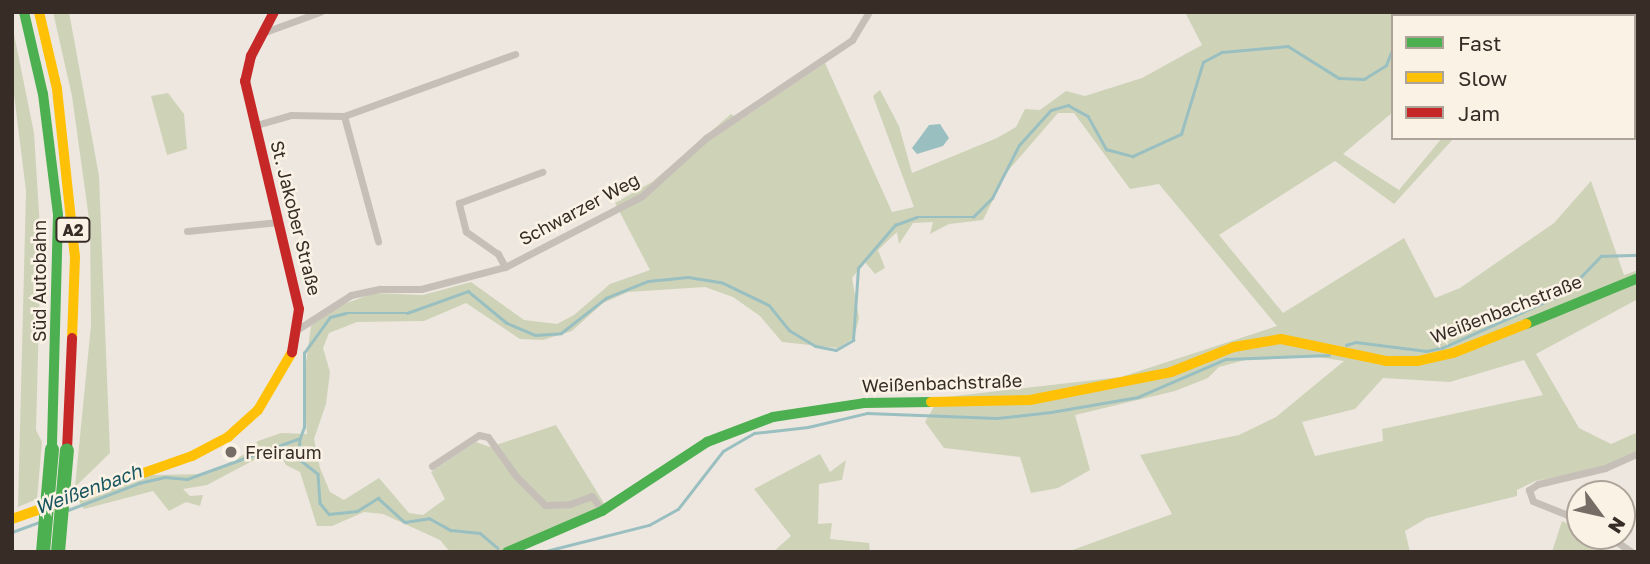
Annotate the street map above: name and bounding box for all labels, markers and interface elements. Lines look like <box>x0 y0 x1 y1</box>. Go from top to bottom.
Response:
legend <box>1391 14 1636 140</box>
text: Fast <box>1458 30 1501 56</box>
text: Slow <box>1458 65 1507 91</box>
text: Jam <box>1458 100 1500 126</box>
street label: St. Jakober Straße <box>266 138 326 298</box>
street label: Schwarzer Weg <box>515 168 643 250</box>
road number: A2 <box>54 218 92 242</box>
street label: Süd Autobahn <box>28 220 50 342</box>
street label: Weißenbachstraße <box>1427 270 1585 348</box>
street label: Weißenbachstraße <box>861 369 1023 397</box>
place label: Freiraum <box>245 441 322 463</box>
marker: Freiraum <box>223 444 239 460</box>
water label: Weißenbach <box>32 459 144 519</box>
north arrow <box>1566 480 1636 550</box>
text: N <box>1604 513 1631 538</box>

